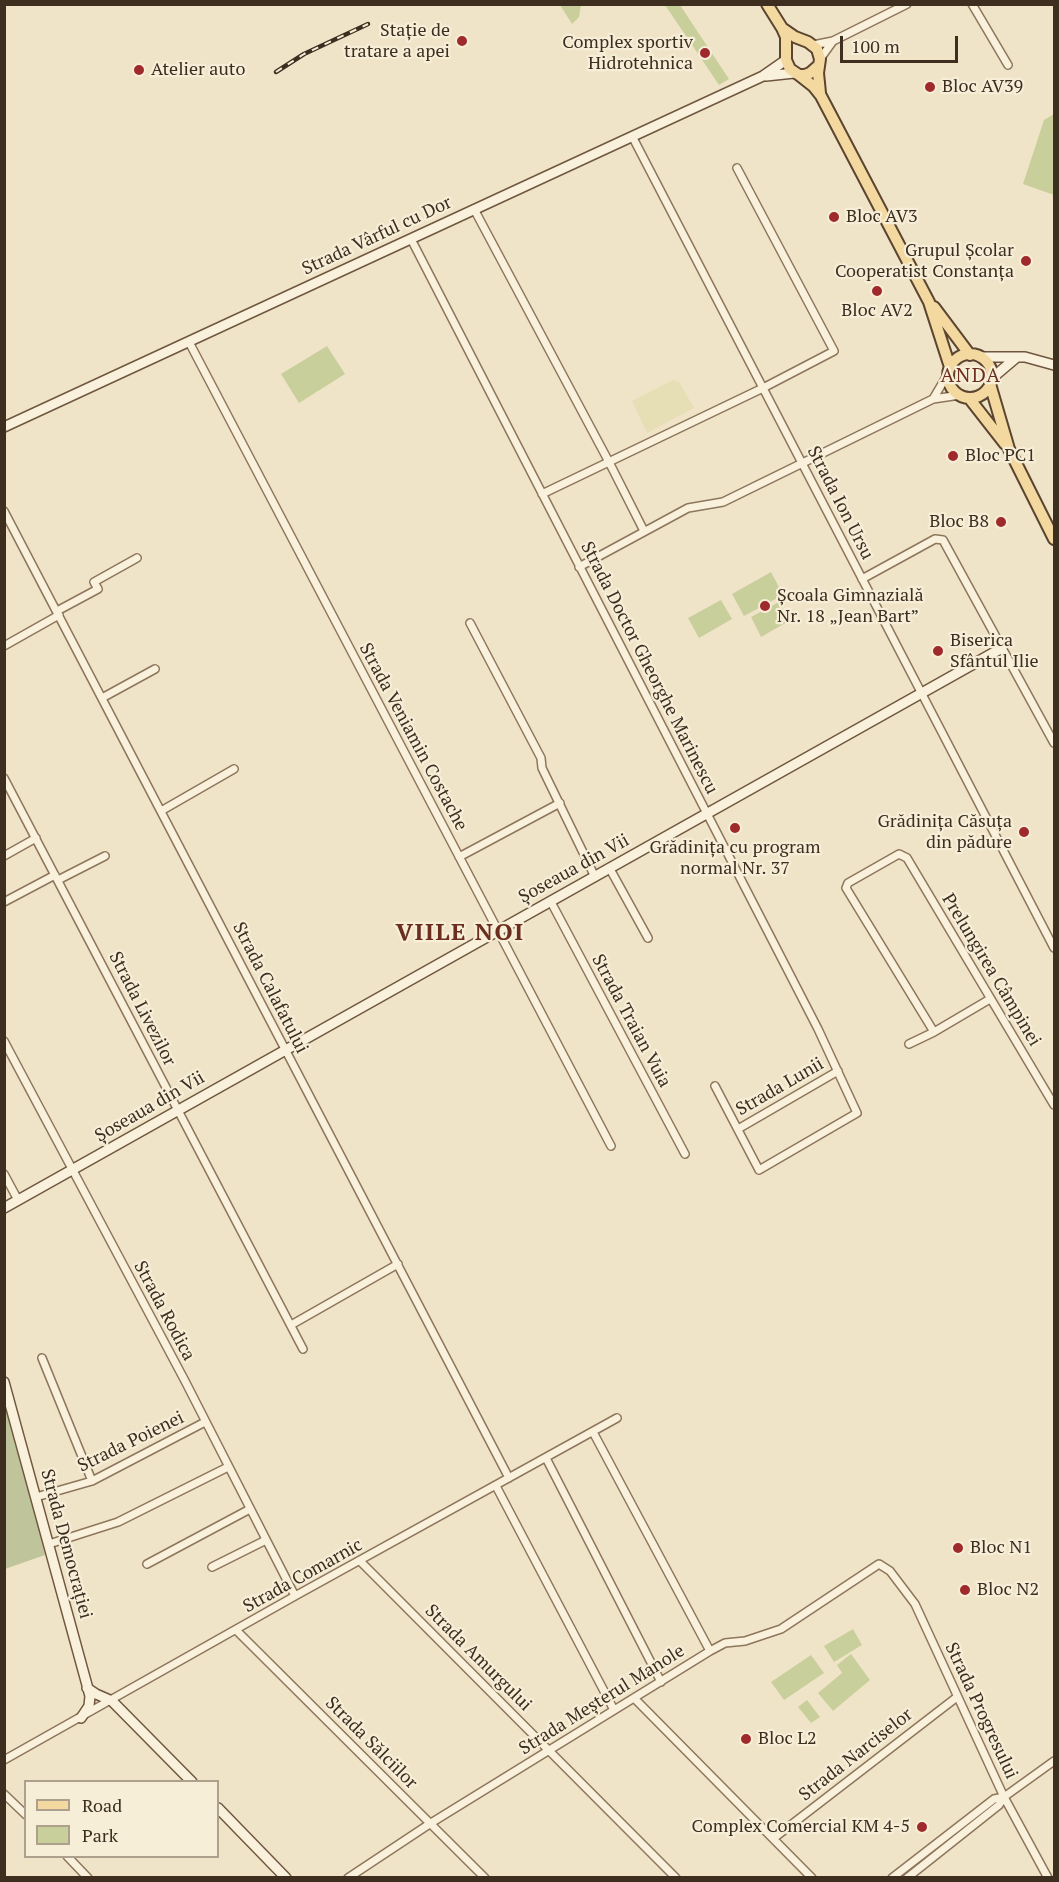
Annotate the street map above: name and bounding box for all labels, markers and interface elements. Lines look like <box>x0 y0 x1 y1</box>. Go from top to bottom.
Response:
place label: Stație de tratare a apei <box>344 20 450 63</box>
scale bar <box>843 24 962 62</box>
place label: Complex sportiv Hidrotehnica <box>562 32 693 74</box>
marker: Stație de tratare a apei <box>455 34 469 48</box>
text: 100 m <box>851 34 900 58</box>
marker: Complex sportiv Hidrotehnica <box>698 46 712 60</box>
place label: Atelier auto <box>151 59 245 81</box>
marker: Atelier auto <box>132 63 146 77</box>
place label: Bloc AV39 <box>942 76 1023 98</box>
marker: Bloc AV39 <box>923 80 937 94</box>
street label: Strada Vârful cu Dor <box>299 192 455 280</box>
place label: Bloc AV3 <box>846 206 918 228</box>
marker: Bloc AV3 <box>827 210 841 224</box>
place label: Grupul Școlar Cooperatist Constanța <box>835 240 1014 282</box>
marker: Grupul Școlar Cooperatist Constanța <box>1019 254 1033 268</box>
marker: Bloc AV2 <box>870 284 884 298</box>
place label: Bloc AV2 <box>841 300 913 322</box>
district label: ANDA <box>940 364 1002 388</box>
street label: Strada Ion Ursu <box>802 443 878 563</box>
place label: Bloc PC1 <box>965 445 1036 467</box>
marker: Bloc PC1 <box>946 449 960 463</box>
place label: Bloc B8 <box>929 511 989 533</box>
marker: Bloc B8 <box>994 515 1008 529</box>
street label: Strada Doctor Gheorghe Marinescu <box>576 538 722 798</box>
place label: Școala Gimnazială Nr. 18 „Jean Bart” <box>777 585 924 628</box>
marker: Școala Gimnazială Nr. 18 „Jean Bart” <box>758 599 772 613</box>
place label: Biserica Sfântul Ilie <box>950 630 1039 672</box>
street label: Strada Veniamin Costache <box>354 639 472 835</box>
marker: Biserica Sfântul Ilie <box>931 644 945 658</box>
place label: Grădinița Căsuța din pădure <box>877 811 1012 854</box>
marker: Grădinița cu program normal Nr. 37 <box>728 821 742 835</box>
marker: Grădinița Căsuța din pădure <box>1017 825 1031 839</box>
street label: Șoseaua din Vii <box>515 830 633 908</box>
place label: Grădinița cu program normal Nr. 37 <box>649 837 821 880</box>
street label: Prelungirea Câmpinei <box>937 890 1045 1050</box>
street label: Strada Calafatului <box>228 919 312 1057</box>
district label: VIILE NOI <box>395 919 525 947</box>
street label: Strada Livezilor <box>104 948 180 1070</box>
street label: Strada Traian Vuia <box>587 951 675 1091</box>
street label: Strada Lunii <box>732 1053 828 1121</box>
street label: Șoseaua din Vii <box>91 1067 209 1147</box>
street label: Strada Rodica <box>129 1257 199 1365</box>
street label: Strada Poienei <box>74 1407 188 1477</box>
street label: Strada Democrației <box>36 1467 96 1621</box>
street label: Strada Comarnic <box>240 1534 366 1618</box>
place label: Bloc N1 <box>970 1537 1032 1559</box>
marker: Bloc N1 <box>951 1541 965 1555</box>
place label: Bloc N2 <box>977 1579 1039 1601</box>
marker: Bloc N2 <box>958 1583 972 1597</box>
street label: Strada Amurgului <box>420 1600 536 1716</box>
street label: Strada Progresului <box>940 1639 1022 1783</box>
street label: Strada Meșterul Manole <box>515 1640 689 1760</box>
street label: Strada Sălciilor <box>320 1692 422 1794</box>
street label: Strada Narciselor <box>795 1704 917 1806</box>
place label: Bloc L2 <box>758 1728 817 1750</box>
marker: Bloc L2 <box>739 1732 753 1746</box>
legend <box>24 1780 219 1858</box>
text: Road <box>82 1793 122 1817</box>
place label: Complex Comercial KM 4-5 <box>692 1816 910 1838</box>
marker: Complex Comercial KM 4-5 <box>915 1820 929 1834</box>
text: Park <box>82 1823 118 1847</box>

